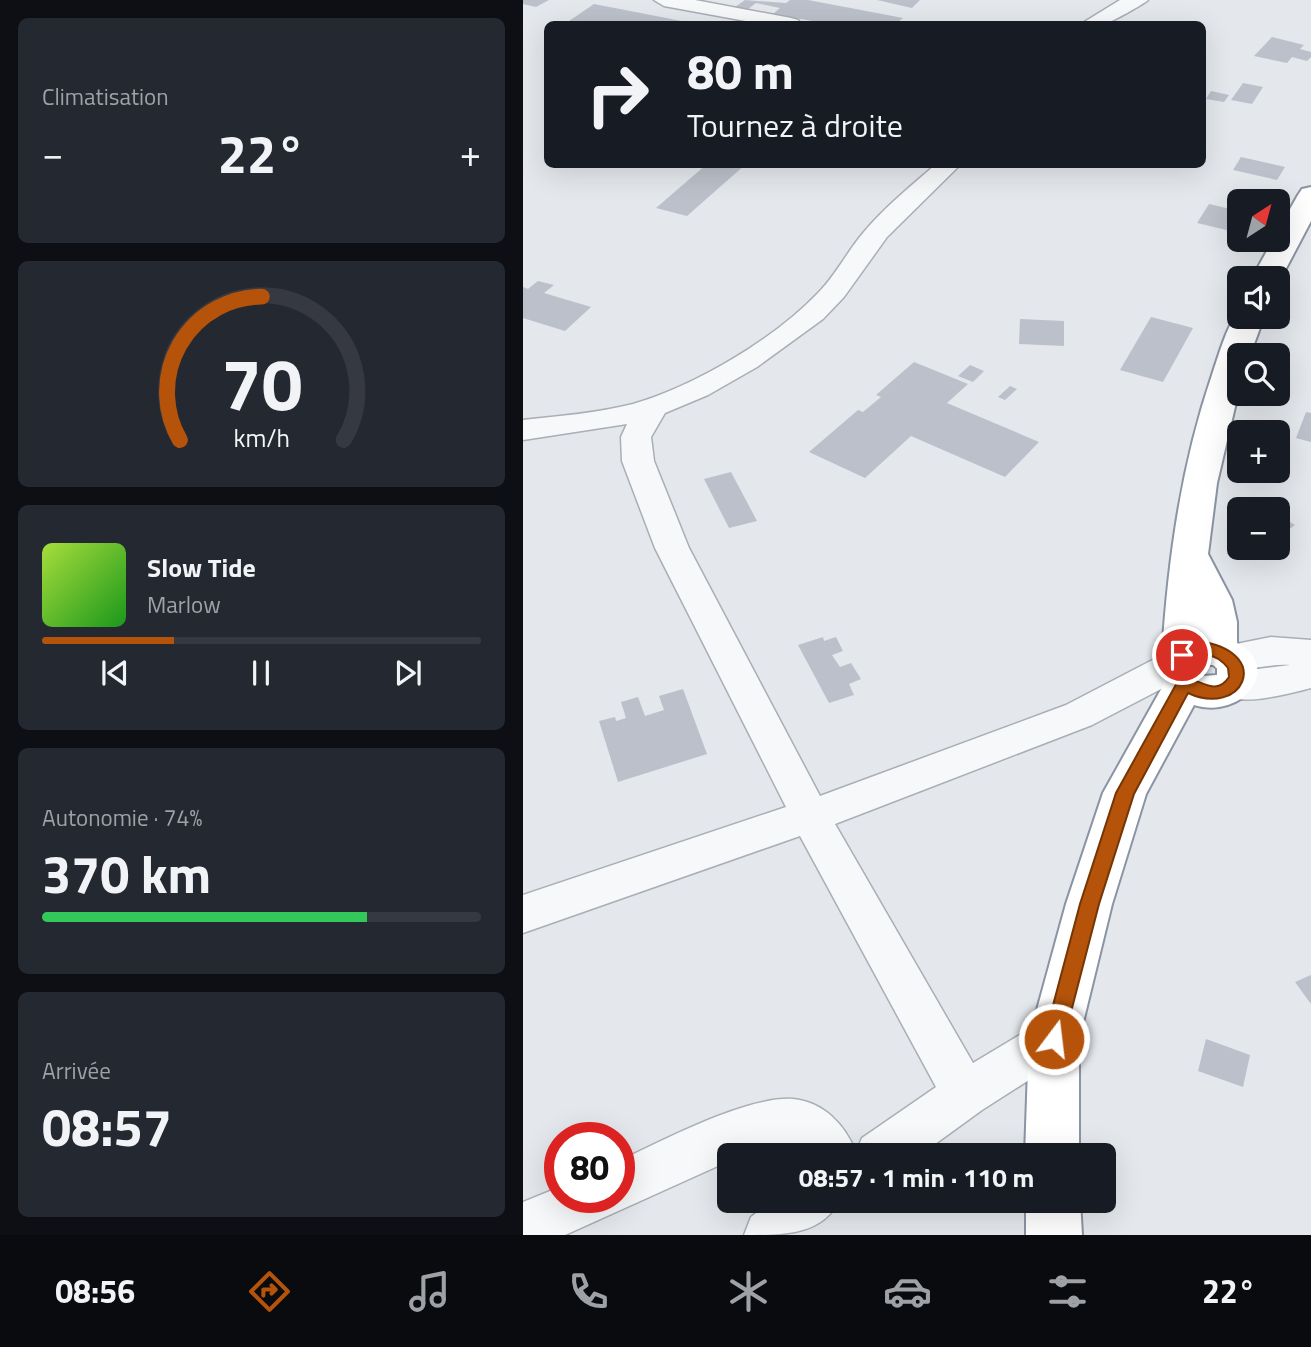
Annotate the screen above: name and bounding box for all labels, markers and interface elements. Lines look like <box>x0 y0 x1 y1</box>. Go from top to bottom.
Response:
text: 80 m <box>687 33 794 108</box>
icon: right <box>572 49 663 140</box>
text: Climatisation <box>42 79 169 114</box>
text: Tournez à droite <box>687 101 903 149</box>
text: 22° <box>218 114 305 193</box>
text: − <box>42 124 63 182</box>
text: + <box>460 124 481 182</box>
north arrow <box>1227 189 1289 252</box>
map controls <box>1227 189 1290 560</box>
button: sound <box>1227 266 1290 329</box>
text: 70 <box>221 329 302 439</box>
button: search <box>1227 343 1290 406</box>
text: km/h <box>233 419 290 457</box>
button: + <box>1227 420 1290 483</box>
button: − <box>1227 497 1290 560</box>
text: Slow Tide <box>147 548 256 587</box>
text: Marlow <box>147 587 221 622</box>
pin <box>1152 625 1212 685</box>
icon: arrive <box>1163 636 1201 674</box>
icon: previous <box>96 654 134 692</box>
icon: pause <box>242 654 280 692</box>
icon: next <box>389 654 427 692</box>
text: Autonomie · 74% <box>42 800 202 835</box>
text: 370 km <box>42 834 211 913</box>
position arrow <box>1017 1002 1091 1076</box>
text: Arrivée <box>42 1053 111 1088</box>
text: 08:57 <box>42 1087 172 1166</box>
speed limit sign: 80 <box>544 1122 635 1213</box>
text: 08:57 · 1 min · 110 m <box>799 1158 1034 1197</box>
text: 08:56 <box>55 1267 135 1315</box>
icon: directions <box>245 1267 294 1316</box>
icon: music <box>405 1267 454 1316</box>
icon: phone <box>564 1267 613 1316</box>
icon: climate <box>724 1267 773 1316</box>
icon: car <box>883 1267 932 1316</box>
icon: filters <box>1043 1267 1092 1316</box>
text: 22° <box>1202 1267 1256 1315</box>

